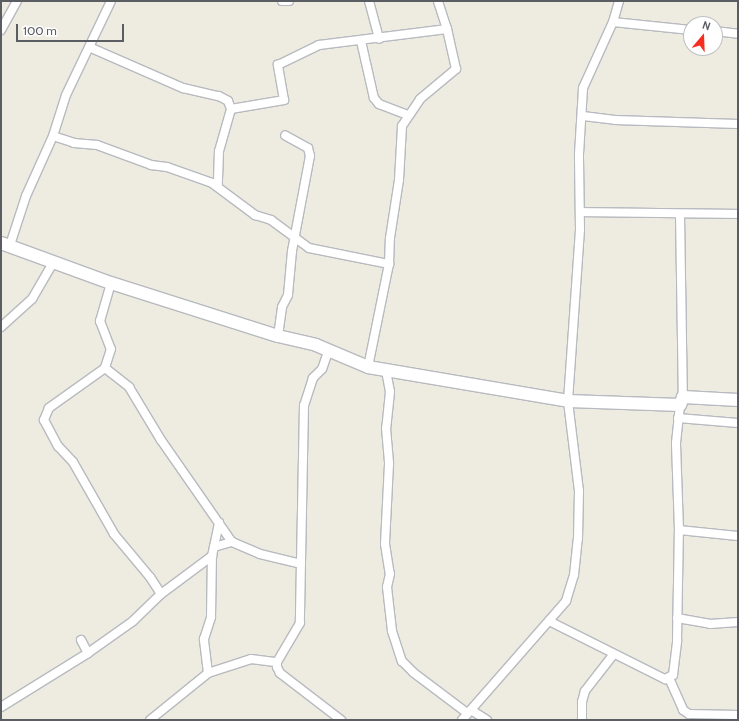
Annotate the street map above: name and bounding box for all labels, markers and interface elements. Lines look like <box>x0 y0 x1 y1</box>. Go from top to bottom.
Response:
scale bar <box>18 16 126 42</box>
north arrow <box>683 16 723 56</box>
text: N <box>701 18 713 33</box>
text: 100 m <box>23 23 57 38</box>

